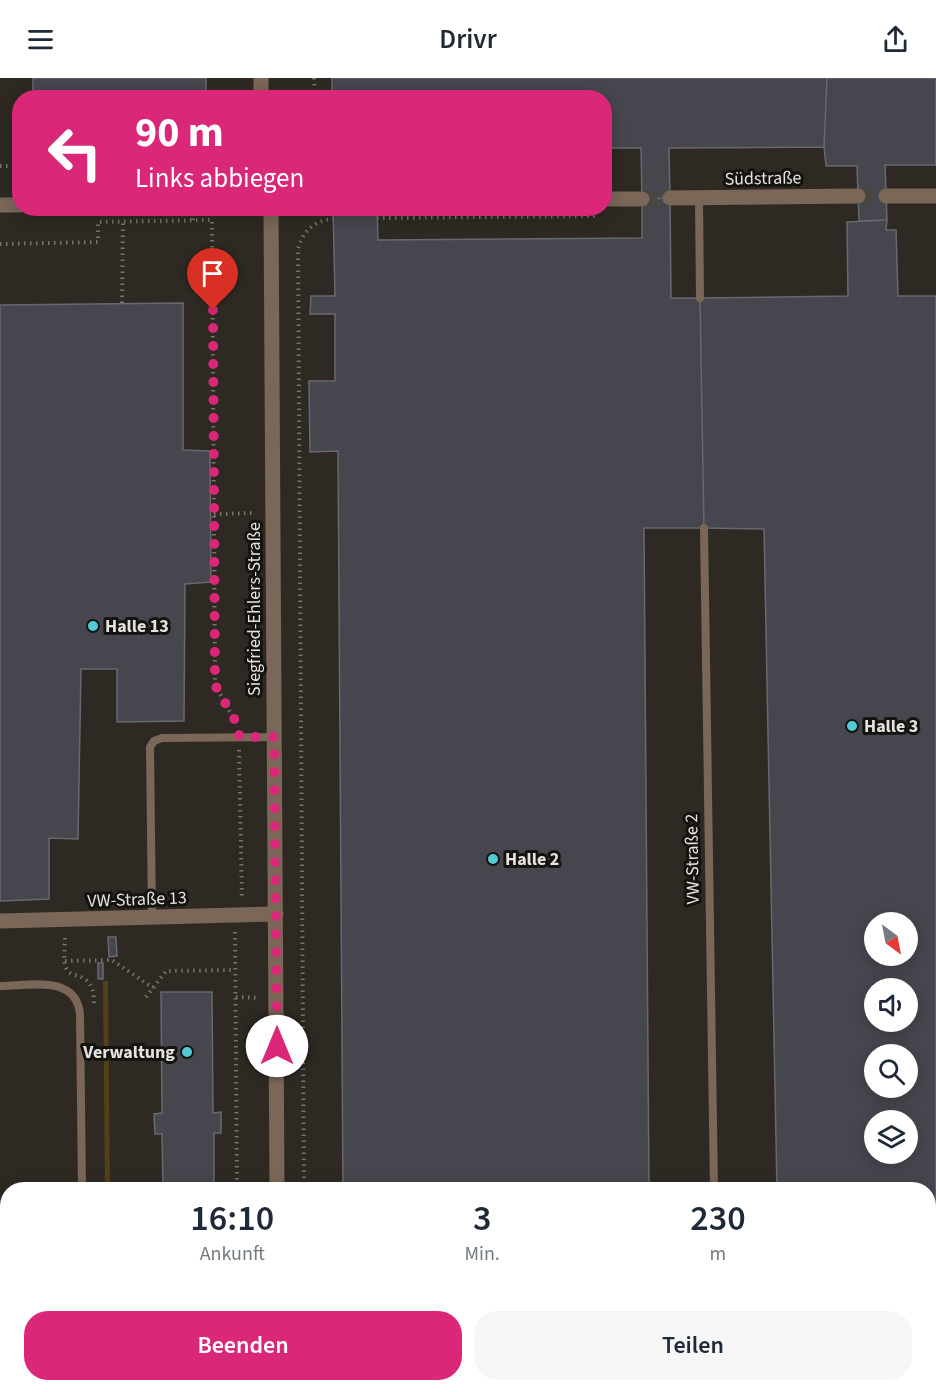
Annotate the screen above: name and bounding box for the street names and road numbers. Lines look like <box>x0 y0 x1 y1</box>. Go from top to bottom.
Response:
street label: Südstraße <box>724 165 802 192</box>
street label: Siegfried-Ehlers-Straße <box>242 522 267 696</box>
street label: VW-Straße 2 <box>679 813 706 904</box>
street label: VW-Straße 13 <box>87 885 187 914</box>

